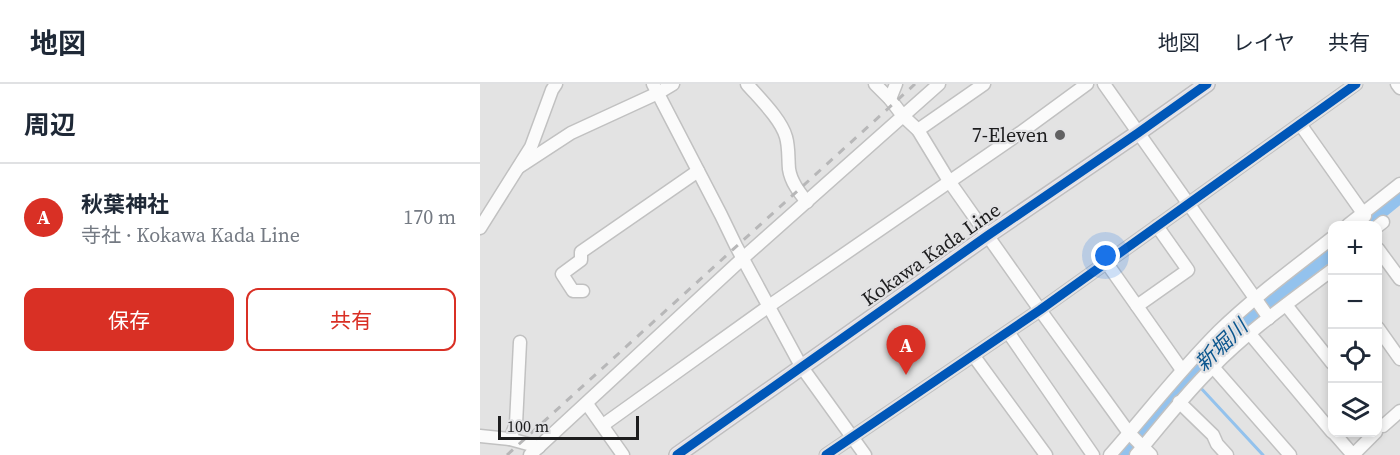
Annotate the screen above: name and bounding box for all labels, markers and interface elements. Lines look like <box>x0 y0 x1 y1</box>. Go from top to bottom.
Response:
text: 地図 <box>30 24 86 62</box>
text: 地図 <box>1158 28 1200 57</box>
text: レイヤ <box>1233 28 1295 57</box>
text: 共有 <box>1328 28 1370 57</box>
text: 周辺 <box>24 107 76 143</box>
place label: 7-Eleven <box>972 121 1048 149</box>
marker: 7-Eleven <box>1053 128 1067 142</box>
text: 秋葉神社 <box>81 189 169 219</box>
street label: Kokawa Kada Line <box>856 196 1006 312</box>
text: A <box>37 203 50 231</box>
text: 170 m <box>403 203 456 231</box>
text: 寺社 · Kokawa Kada Line <box>81 221 300 249</box>
map controls <box>1328 221 1382 437</box>
button: + <box>1328 221 1382 275</box>
your location <box>1091 241 1120 270</box>
button: − <box>1328 275 1382 329</box>
button: 保存 <box>24 288 234 351</box>
button: 共有 <box>246 288 456 351</box>
water label: 新堀川 <box>1188 311 1255 377</box>
pin: A <box>886 326 926 375</box>
button: locate <box>1328 329 1382 383</box>
button: layers <box>1328 383 1382 437</box>
scale bar <box>498 413 639 440</box>
text: 100 m <box>507 415 549 437</box>

